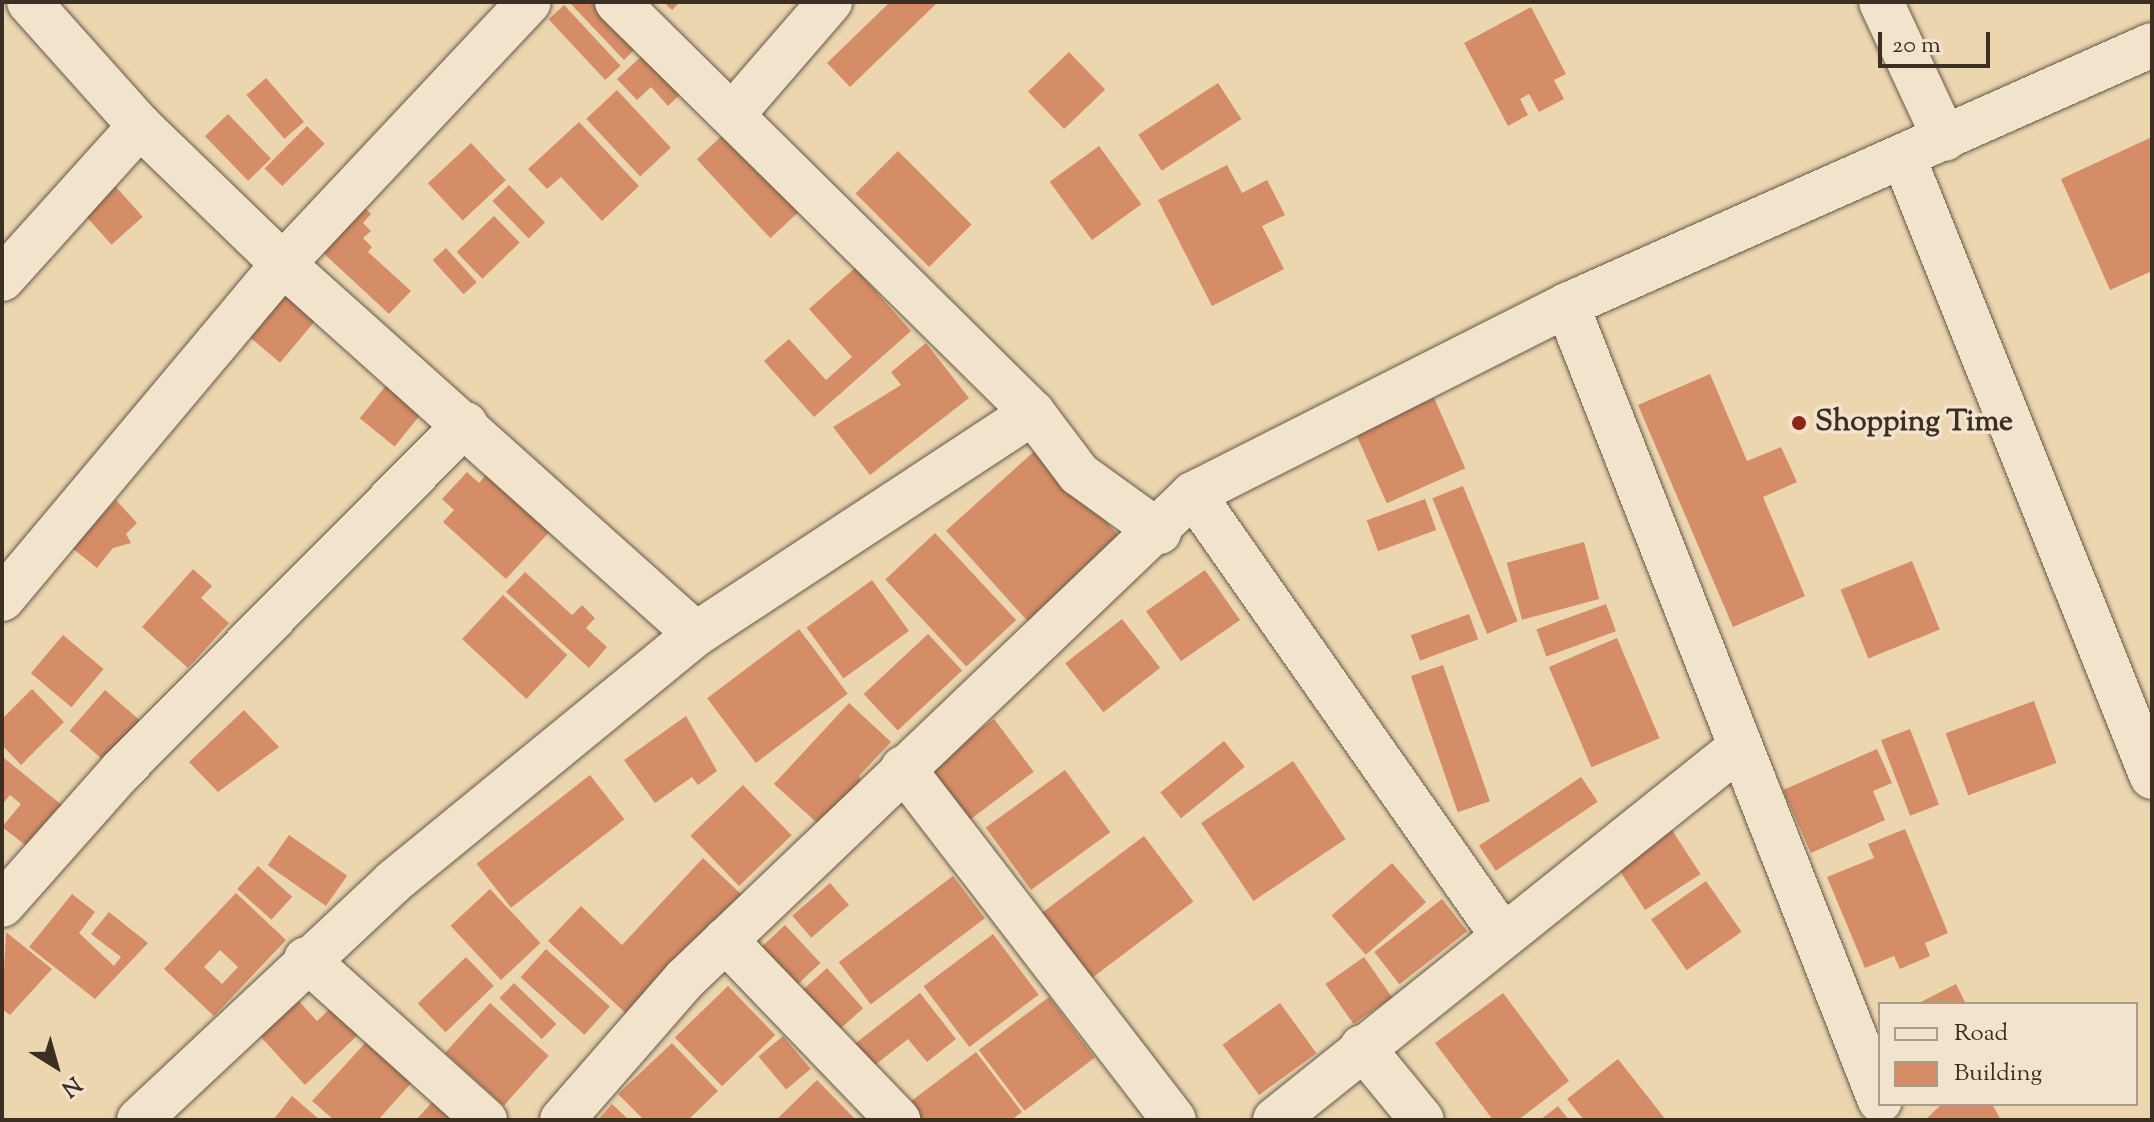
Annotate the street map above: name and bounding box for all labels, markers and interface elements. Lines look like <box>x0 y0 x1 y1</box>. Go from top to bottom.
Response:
scale bar <box>1882 16 1994 66</box>
text: 20 m <box>1892 29 1941 63</box>
place label: Shopping Time <box>1815 405 2013 441</box>
marker: Shopping Time <box>1790 414 1808 432</box>
legend <box>1878 1002 2138 1106</box>
text: Road <box>1954 1017 2008 1051</box>
north arrow <box>16 1026 96 1106</box>
text: Building <box>1954 1057 2042 1091</box>
text: N <box>54 1067 87 1103</box>

